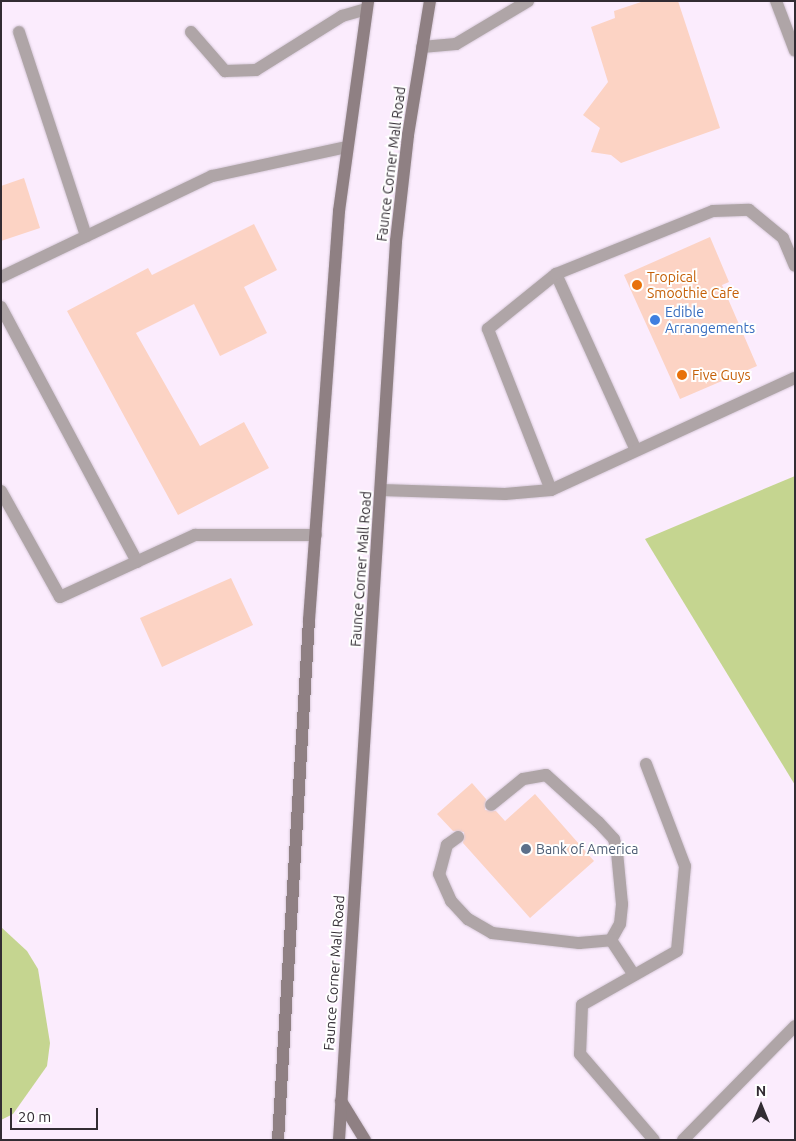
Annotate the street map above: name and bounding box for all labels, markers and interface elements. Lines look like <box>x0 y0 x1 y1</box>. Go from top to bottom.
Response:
street label: Faunce Corner Mall Road <box>373 86 409 242</box>
place label: Tropical Smoothie Cafe <box>647 269 739 302</box>
marker: Tropical Smoothie Cafe <box>631 279 643 291</box>
place label: Edible Arrangements <box>665 304 755 336</box>
marker: Edible Arrangements <box>649 314 661 326</box>
place label: Five Guys <box>692 367 751 383</box>
marker: Five Guys <box>676 369 688 381</box>
street label: Faunce Corner Mall Road <box>347 491 375 647</box>
place label: Bank of America <box>536 841 638 857</box>
marker: Bank of America <box>520 843 532 855</box>
street label: Faunce Corner Mall Road <box>320 895 348 1051</box>
north arrow <box>736 1081 786 1131</box>
text: N <box>756 1083 766 1099</box>
scale bar <box>12 1098 100 1130</box>
text: 20 m <box>18 1108 51 1125</box>

